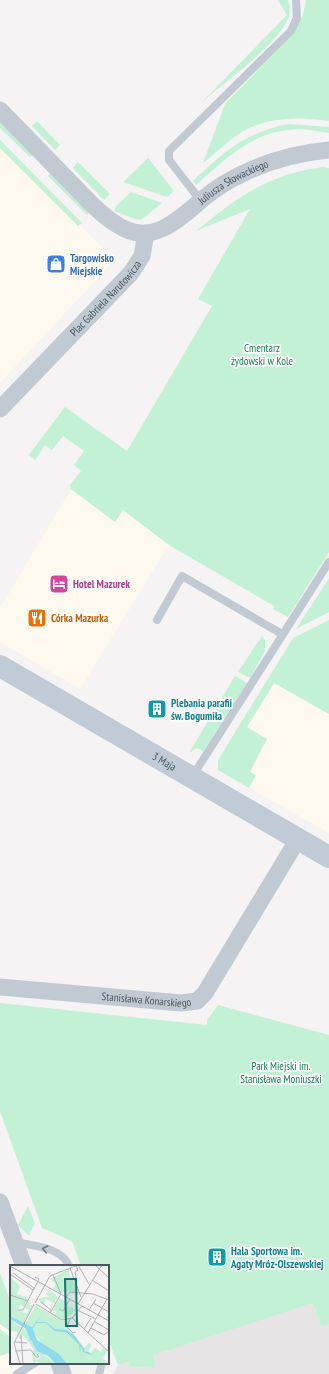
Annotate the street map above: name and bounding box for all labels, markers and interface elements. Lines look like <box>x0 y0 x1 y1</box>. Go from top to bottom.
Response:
street label: Juliusza Słowackiego <box>194 156 270 208</box>
place label: Targowisko Miejskie <box>70 251 114 278</box>
shop icon: Targowisko Miejskie <box>45 253 67 275</box>
street label: Plac Gabriela Narutowicza <box>67 258 144 339</box>
park label: Cmentarz żydowski w Kole <box>231 341 294 368</box>
hotel icon: Hotel Mazurek <box>48 573 70 595</box>
place label: Hotel Mazurek <box>73 577 130 591</box>
restaurant icon: Córka Mazurka <box>26 607 48 629</box>
place label: Córka Mazurka <box>51 611 109 625</box>
place label: Plebania parafii św. Bogumiła <box>171 696 233 723</box>
building icon: Plebania parafii św. Bogumiła <box>146 698 168 720</box>
street label: 3 Maja <box>150 749 179 774</box>
street label: Stanisława Konarskiego <box>101 989 192 1010</box>
park label: Park Miejski im. Stanisława Moniuszki <box>240 1059 322 1086</box>
place label: Hala Sportowa im. Agaty Mróz-Olszewskiej <box>230 1244 324 1271</box>
one-way arrow <box>42 1245 48 1253</box>
building icon: Hala Sportowa im. Agaty Mróz-Olszewskiej <box>206 1246 228 1268</box>
inset map <box>10 1265 109 1364</box>

